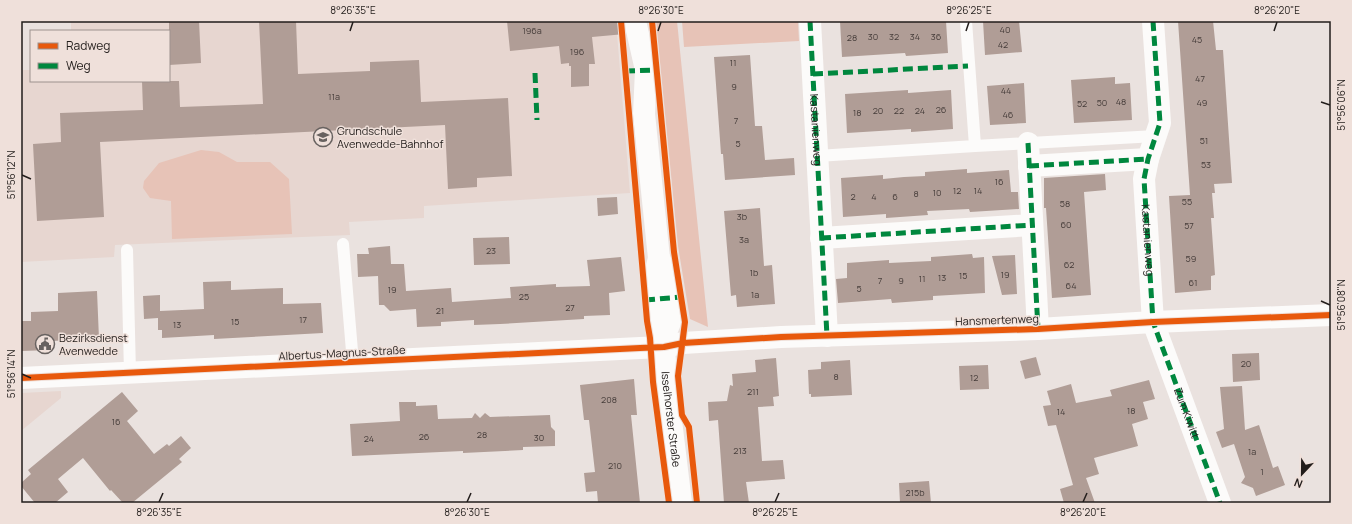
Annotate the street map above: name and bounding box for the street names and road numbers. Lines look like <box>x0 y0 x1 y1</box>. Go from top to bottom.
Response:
street label: Kastanienweg <box>807 93 826 166</box>
street label: Kastanienweg <box>1139 204 1158 277</box>
street label: Hansmertenweg <box>955 311 1039 328</box>
street label: Albertus-Magnus-Straße <box>278 342 406 363</box>
street label: Isselhorster Straße <box>659 371 685 469</box>
street label: Zum Kiwitt <box>1171 385 1203 440</box>

